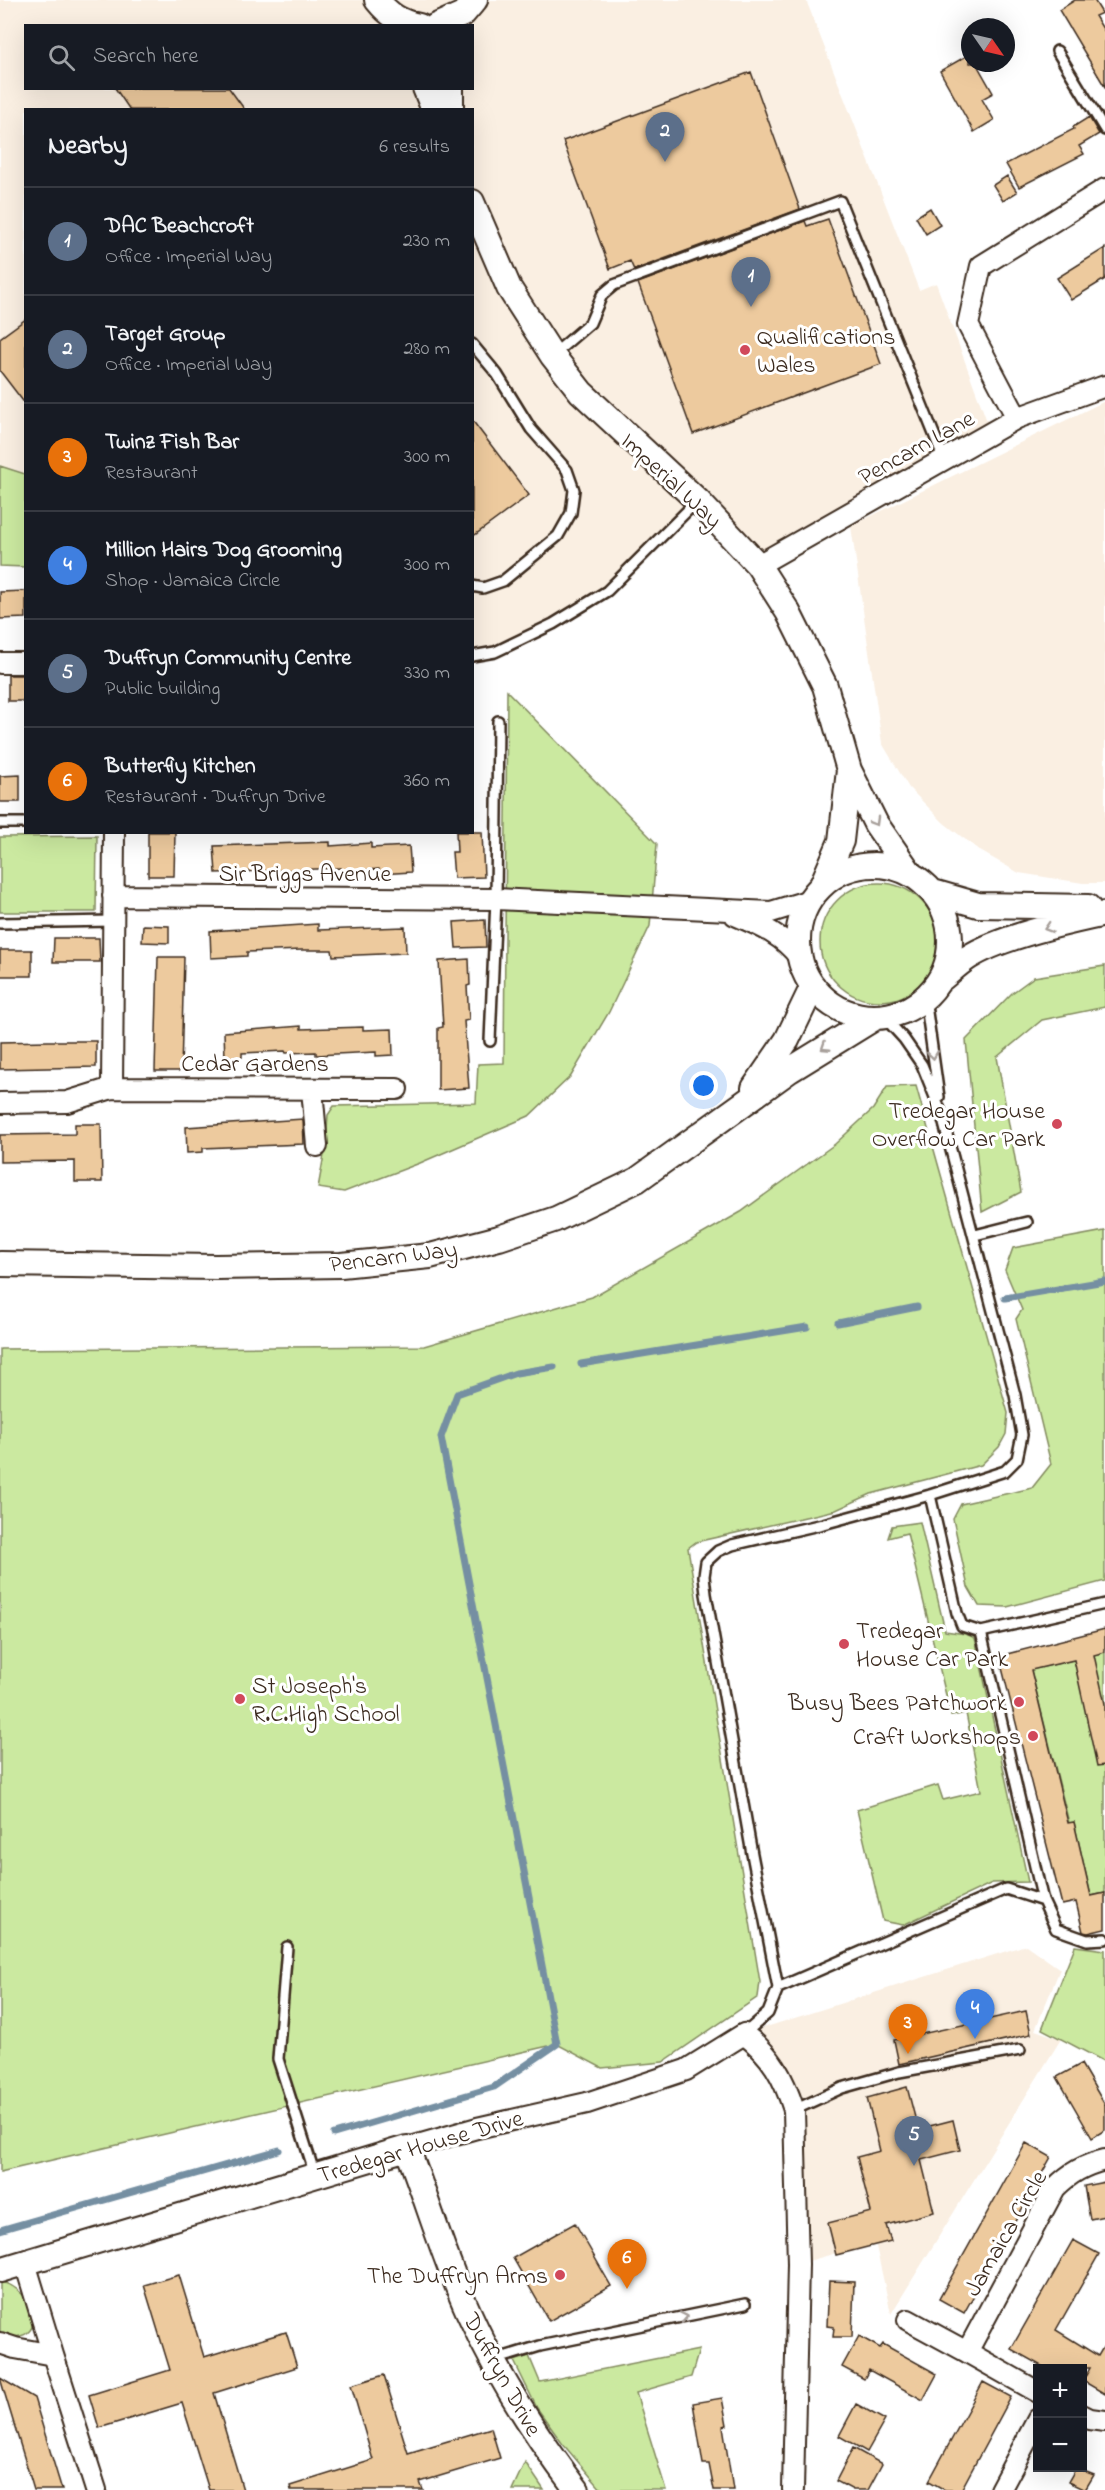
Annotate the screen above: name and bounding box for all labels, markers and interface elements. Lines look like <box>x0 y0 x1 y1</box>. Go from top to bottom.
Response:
north arrow <box>961 18 1015 72</box>
search box <box>24 24 474 90</box>
icon: search <box>45 41 78 74</box>
text: Search here <box>93 41 198 73</box>
pin: 2 <box>646 112 684 162</box>
text: Nearby <box>48 128 127 166</box>
text: 6 results <box>379 133 450 162</box>
text: DAC Beachcroft <box>105 211 254 243</box>
text: 1 <box>64 227 71 256</box>
text: 230 m <box>403 227 450 256</box>
text: Office · Imperial Way <box>105 243 272 272</box>
pin: 1 <box>732 258 771 307</box>
text: Target Group <box>105 319 226 351</box>
place label: Qualifications Wales <box>757 321 895 384</box>
text: 2 <box>63 335 72 364</box>
text: 280 m <box>403 335 450 364</box>
marker: Qualifications Wales <box>738 343 752 357</box>
text: Office · Imperial Way <box>105 351 272 380</box>
street label: Pencarn Lane <box>853 403 982 496</box>
street label: Imperial Way <box>611 425 729 539</box>
text: Twinz Fish Bar <box>105 427 239 459</box>
text: 3 <box>63 443 72 472</box>
text: 300 m <box>404 443 450 472</box>
text: Restaurant <box>105 459 198 488</box>
text: Million Hairs Dog Grooming <box>105 535 342 567</box>
text: 4 <box>63 551 72 580</box>
text: 300 m <box>404 551 450 580</box>
text: Shop · Jamaica Circle <box>105 567 280 596</box>
text: Duffryn Community Centre <box>105 643 351 675</box>
text: 5 <box>62 659 73 688</box>
text: 330 m <box>404 659 450 688</box>
text: Public building <box>105 675 220 704</box>
text: Butterfly Kitchen <box>105 751 256 783</box>
text: 6 <box>63 767 72 796</box>
text: 360 m <box>404 767 450 796</box>
text: Restaurant · Duffryn Drive <box>105 783 326 812</box>
one-way arrow <box>868 816 880 826</box>
street label: Sir Briggs Avenue <box>219 858 392 893</box>
one-way arrow <box>1043 921 1054 933</box>
one-way arrow <box>821 1039 832 1050</box>
street label: Cedar Gardens <box>181 1048 329 1083</box>
one-way arrow <box>926 1050 938 1060</box>
your location <box>689 1071 718 1100</box>
place label: Tredegar House Overflow Car Park <box>872 1095 1045 1158</box>
marker: Tredegar House Overflow Car Park <box>1050 1117 1064 1131</box>
street label: Pencarn Way <box>327 1233 460 1285</box>
place label: Tredegar House Car Park <box>856 1615 1008 1678</box>
marker: Tredegar House Car Park <box>837 1637 851 1651</box>
place label: St Joseph's R.C.High School <box>252 1670 399 1733</box>
place label: Busy Bees Patchwork <box>787 1687 1007 1723</box>
marker: St Joseph's R.C.High School <box>233 1692 247 1706</box>
marker: Busy Bees Patchwork <box>1012 1695 1026 1709</box>
place label: Craft Workshops <box>853 1721 1021 1756</box>
marker: Craft Workshops <box>1026 1729 1040 1743</box>
pin: 4 <box>956 1990 994 2039</box>
pin: 3 <box>888 2004 928 2054</box>
street label: Tredegar House Drive <box>314 2102 528 2195</box>
pin: 5 <box>894 2116 934 2166</box>
street label: Jamaica Circle <box>957 2164 1058 2304</box>
pin: 6 <box>608 2240 646 2289</box>
place label: The Duffryn Arms <box>367 2260 548 2296</box>
marker: The Duffryn Arms <box>553 2268 567 2282</box>
street label: Duffryn Drive <box>451 2306 549 2444</box>
one-way arrow <box>679 2311 689 2324</box>
map controls <box>1033 2364 1087 2472</box>
button: + <box>1033 2364 1087 2418</box>
button: − <box>1033 2418 1087 2472</box>

